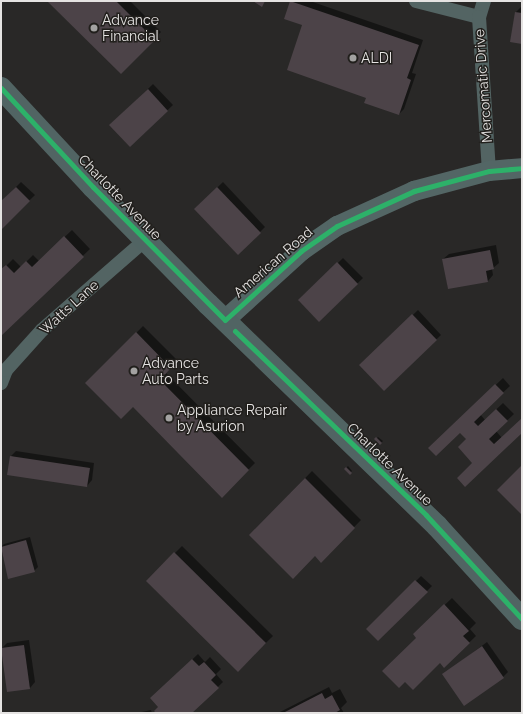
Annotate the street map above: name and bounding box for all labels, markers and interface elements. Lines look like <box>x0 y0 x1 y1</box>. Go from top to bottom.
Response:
place label: Advance Financial <box>102 12 159 44</box>
marker: Advance Financial <box>89 23 99 33</box>
street label: Mercomatic Drive <box>471 29 495 143</box>
place label: ALDI <box>361 50 392 66</box>
marker: ALDI <box>348 53 358 63</box>
street label: Charlotte Avenue <box>75 151 165 243</box>
street label: American Road <box>230 223 316 301</box>
street label: Watts Lane <box>36 276 102 338</box>
place label: Advance Auto Parts <box>142 355 209 388</box>
marker: Advance Auto Parts <box>129 366 139 376</box>
place label: Appliance Repair by Asurion <box>177 402 287 434</box>
marker: Appliance Repair by Asurion <box>164 413 174 423</box>
street label: Charlotte Avenue <box>344 419 436 509</box>

